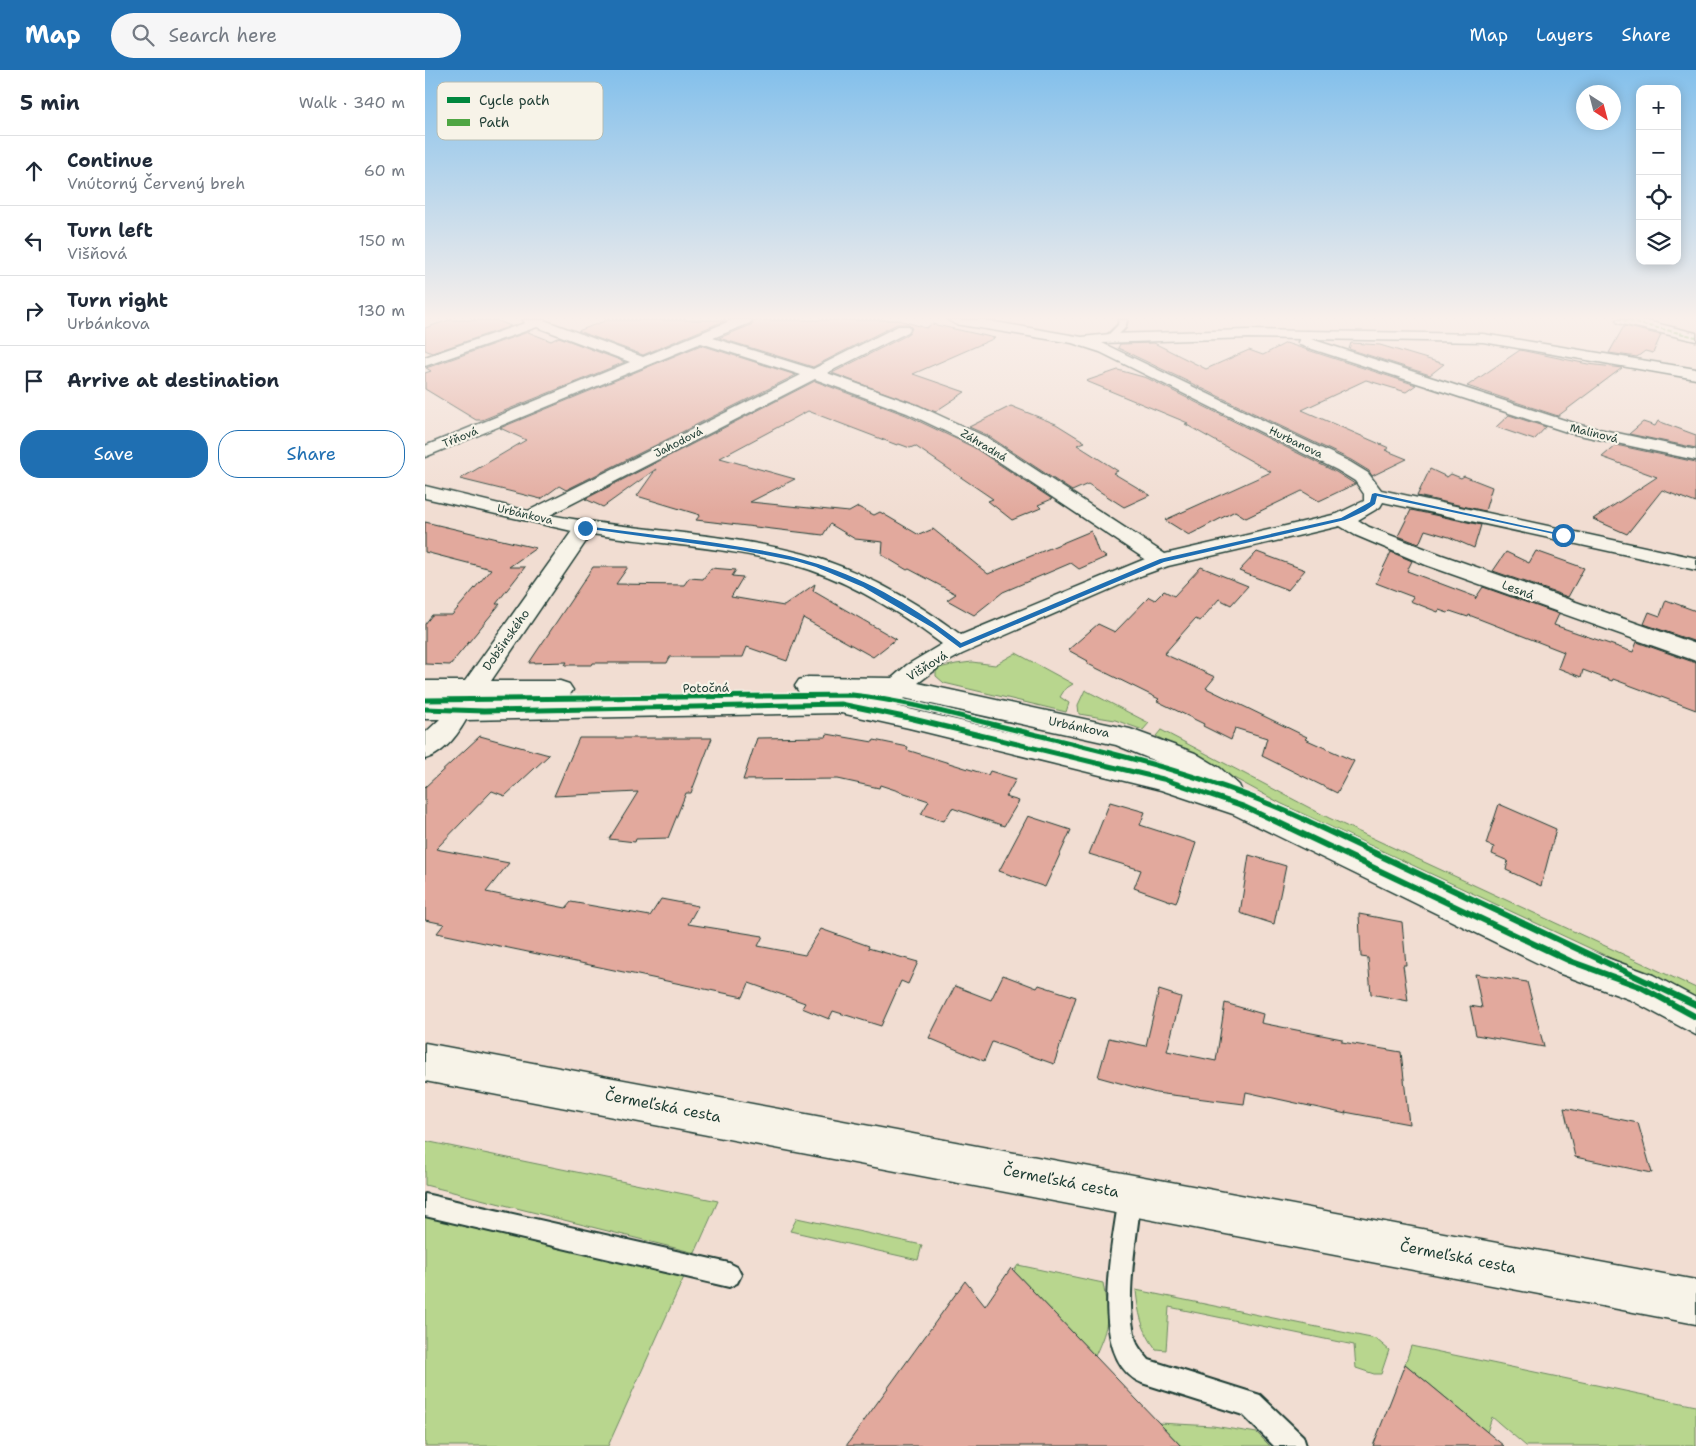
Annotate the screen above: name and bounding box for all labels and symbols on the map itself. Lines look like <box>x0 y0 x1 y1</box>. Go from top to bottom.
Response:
legend <box>437 82 603 140</box>
north arrow <box>1576 85 1621 130</box>
text: Cycle path <box>479 91 550 109</box>
text: Path <box>479 113 510 131</box>
street label: Malinová <box>1568 420 1620 447</box>
street label: Hurbanova <box>1266 423 1325 462</box>
street label: Tŕňová <box>440 424 480 451</box>
street label: Jahodová <box>651 424 705 461</box>
street label: Záhradná <box>958 426 1010 465</box>
street label: Urbánkova <box>495 501 554 528</box>
route end <box>574 517 597 540</box>
route start <box>1552 524 1575 547</box>
street label: Lesná <box>1500 577 1537 603</box>
street label: Dobšinského <box>479 606 533 674</box>
street label: Višňová <box>904 647 951 685</box>
street label: Potočná <box>683 680 730 696</box>
street label: Urbánkova <box>1047 713 1112 741</box>
street label: Čermeľská cesta <box>603 1084 724 1127</box>
street label: Čermeľská cesta <box>1001 1159 1122 1202</box>
street label: Čermeľská cesta <box>1398 1235 1519 1278</box>

